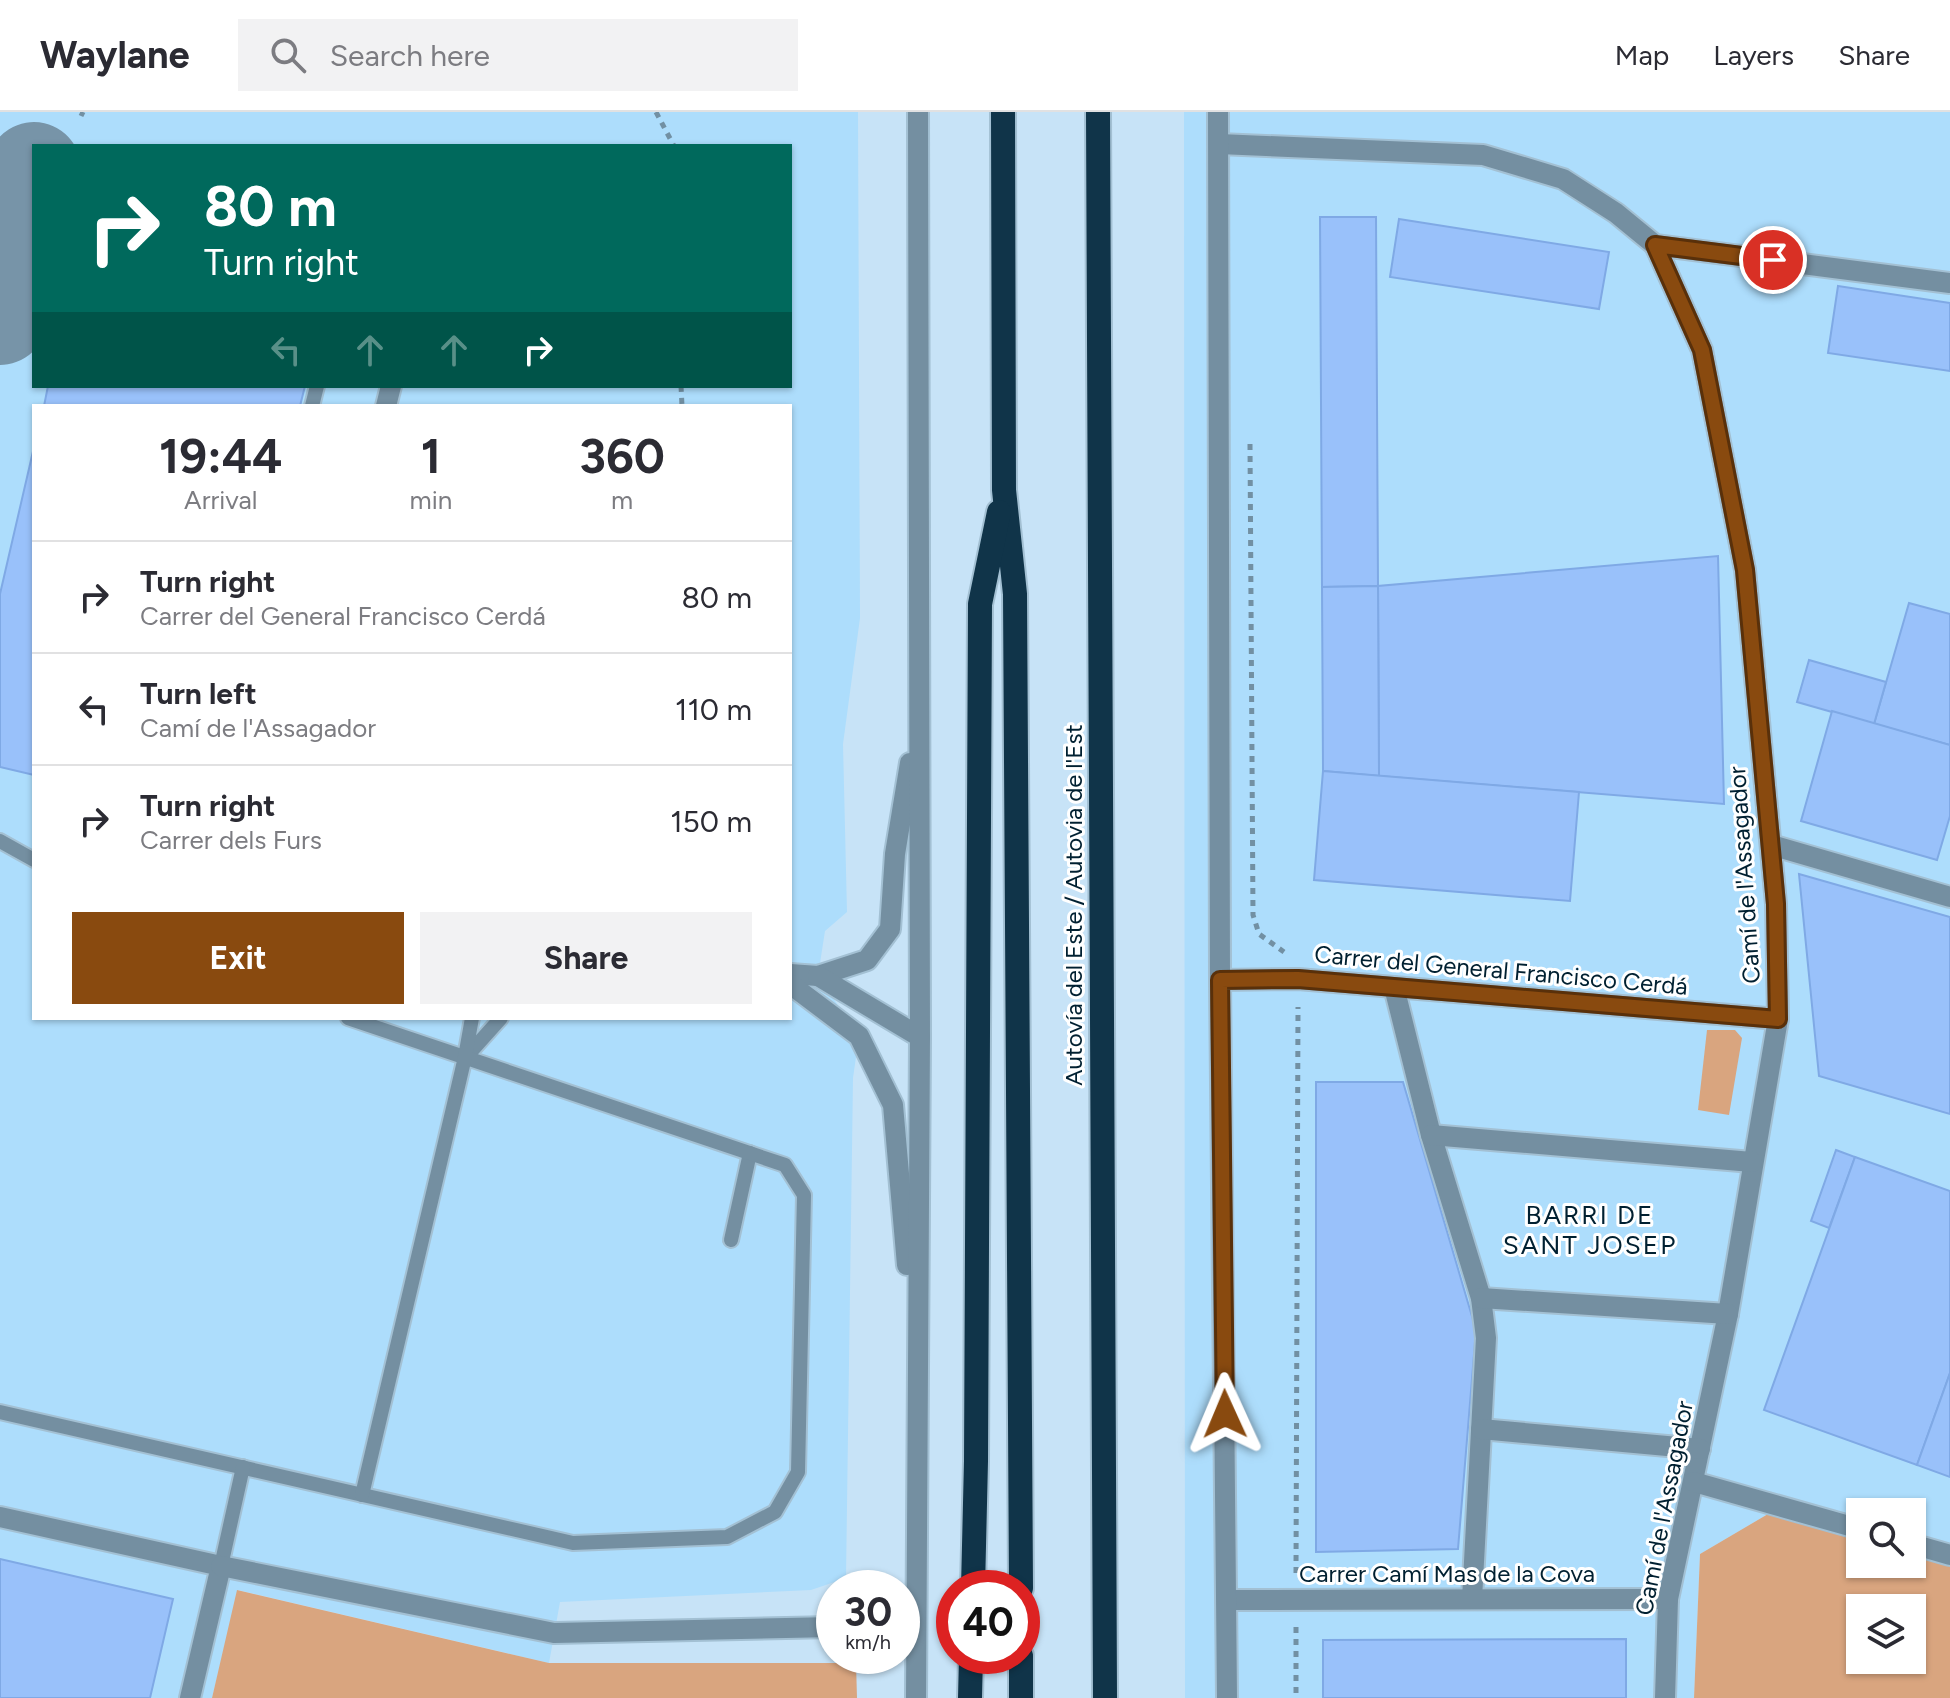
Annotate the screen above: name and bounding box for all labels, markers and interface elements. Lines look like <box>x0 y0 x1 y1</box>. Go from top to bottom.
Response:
search box <box>238 19 798 91</box>
text: Waylane <box>40 32 190 78</box>
icon: search <box>266 33 310 77</box>
text: Search here <box>330 37 490 74</box>
text: Map <box>1615 38 1669 72</box>
text: Layers <box>1713 38 1794 72</box>
text: Share <box>1838 38 1910 72</box>
text: 80 m <box>204 173 337 240</box>
icon: right <box>72 176 176 280</box>
pin <box>1739 226 1807 294</box>
icon: arrive <box>1751 238 1795 282</box>
text: Turn right <box>204 241 359 284</box>
icon: left <box>264 328 308 372</box>
icon: ahead <box>348 328 392 372</box>
icon: ahead <box>432 328 476 372</box>
icon: right <box>516 328 560 372</box>
text: 19:44 <box>159 427 282 485</box>
text: 1 <box>421 427 441 485</box>
text: 360 <box>579 427 665 485</box>
text: Arrival <box>184 484 257 516</box>
text: min <box>410 484 452 516</box>
text: m <box>611 484 633 516</box>
text: Turn right <box>140 563 275 600</box>
icon: right <box>72 575 116 619</box>
text: 80 m <box>681 579 752 616</box>
text: Carrer del General Francisco Cerdá <box>140 600 546 632</box>
text: Turn left <box>140 675 257 712</box>
icon: left <box>72 687 116 731</box>
text: 110 m <box>675 691 752 728</box>
text: Camí de l'Assagador <box>140 712 376 744</box>
street label: Autovía del Este / Autovia de l'Est <box>1059 724 1088 1086</box>
street label: Camí de l'Assagador <box>1722 765 1766 985</box>
text: Turn right <box>140 787 275 824</box>
icon: right <box>72 799 116 843</box>
text: 150 m <box>670 803 752 840</box>
text: Carrer dels Furs <box>140 824 322 856</box>
button: Exit <box>72 912 404 1004</box>
button: Share <box>420 912 752 1004</box>
street label: Carrer del General Francisco Cerdá <box>1313 939 1689 1001</box>
district label: BARRI DE SANT JOSEP <box>1503 1199 1677 1261</box>
position arrow <box>1183 1372 1267 1456</box>
street label: Camí de l'Assagador <box>1629 1398 1699 1618</box>
map controls <box>1846 1498 1926 1674</box>
button: search <box>1846 1498 1926 1578</box>
street label: Carrer Camí Mas de la Cova <box>1299 1559 1595 1588</box>
speed limit sign: 40 <box>936 1570 1040 1674</box>
text: 30 <box>844 1588 892 1636</box>
button: layers <box>1846 1594 1926 1674</box>
text: km/h <box>845 1630 891 1654</box>

